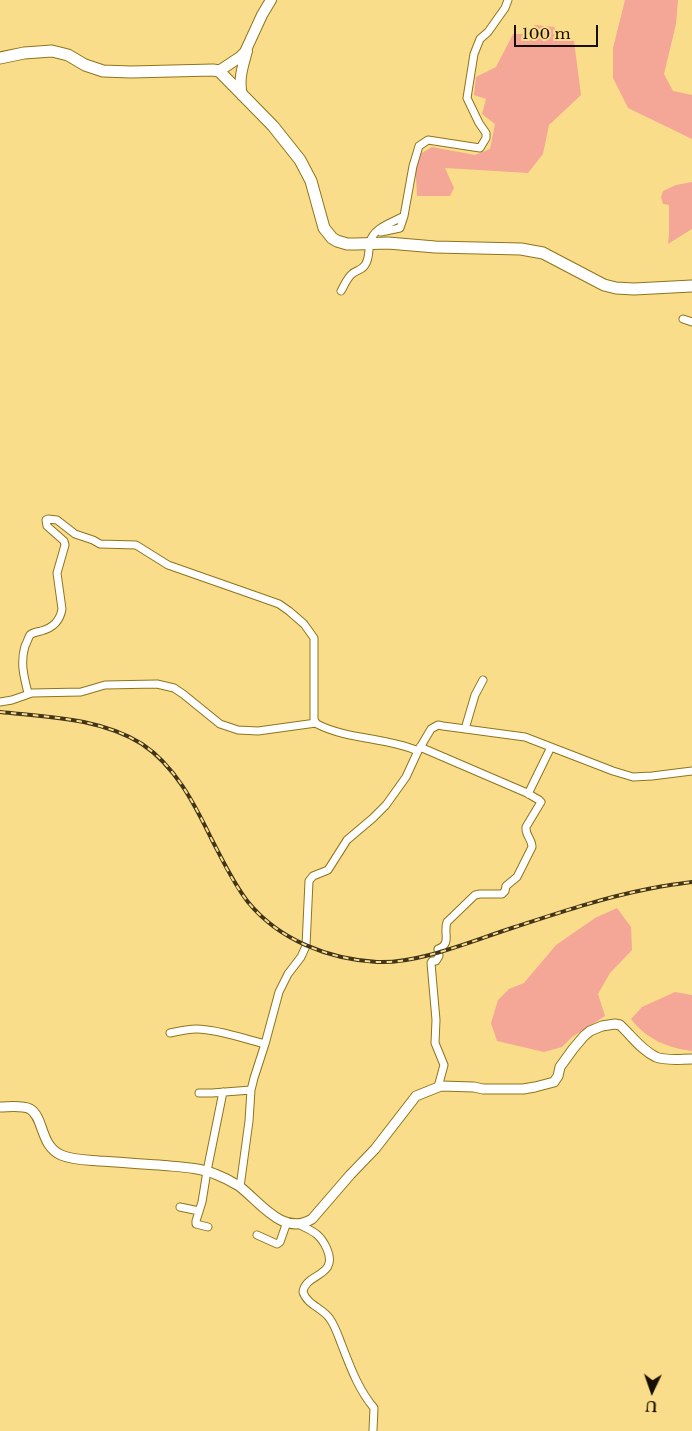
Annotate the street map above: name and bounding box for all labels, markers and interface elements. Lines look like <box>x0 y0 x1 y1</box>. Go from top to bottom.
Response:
scale bar <box>517 15 601 47</box>
text: 100 m <box>522 24 571 43</box>
north arrow <box>627 1366 677 1416</box>
text: U <box>645 1397 658 1415</box>

